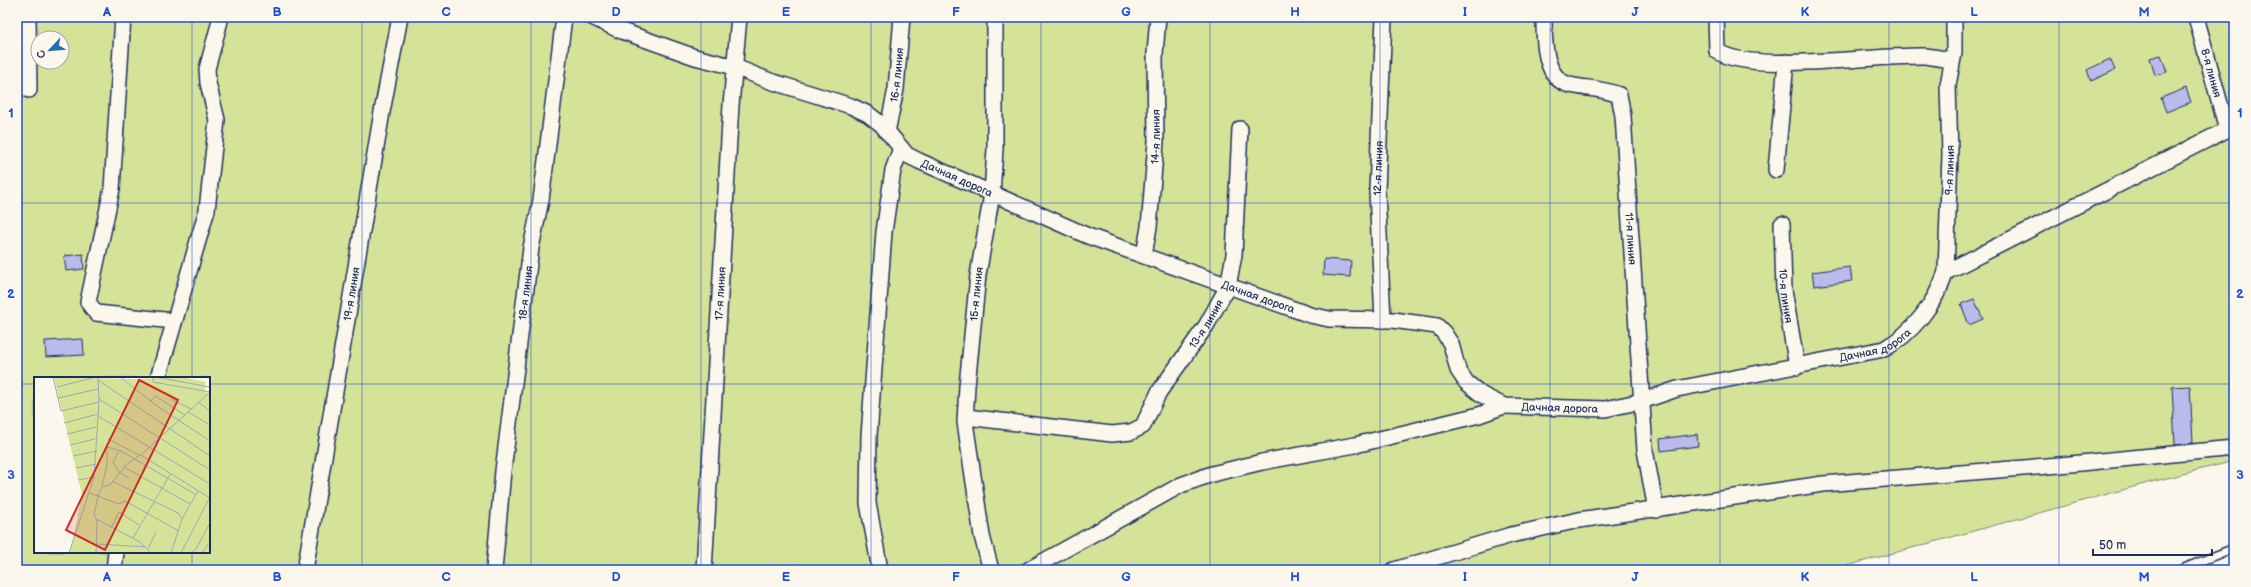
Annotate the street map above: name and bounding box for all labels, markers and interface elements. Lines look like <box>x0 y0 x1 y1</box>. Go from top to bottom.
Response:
text: A <box>102 4 111 20</box>
text: B <box>272 4 282 20</box>
text: C <box>441 4 451 20</box>
text: D <box>611 4 621 20</box>
text: E <box>782 4 791 20</box>
text: F <box>952 4 960 20</box>
text: G <box>1121 4 1131 20</box>
text: H <box>1290 4 1300 20</box>
text: I <box>1463 4 1467 20</box>
text: J <box>1631 4 1639 20</box>
text: K <box>1801 4 1810 20</box>
text: L <box>1970 4 1978 20</box>
text: M <box>2138 4 2150 20</box>
north arrow <box>30 30 70 70</box>
street label: 16-я линия <box>887 47 906 104</box>
street label: 8-я линия <box>2198 47 2224 99</box>
text: С <box>34 48 49 60</box>
text: 1 <box>8 105 14 121</box>
text: 1 <box>2237 105 2243 121</box>
street label: 14-я линия <box>1148 109 1163 165</box>
street label: 12-я линия <box>1371 141 1386 196</box>
street label: 9-я линия <box>1943 145 1957 195</box>
street label: Дачная дорога <box>919 157 995 200</box>
street label: 11-я линия <box>1622 212 1639 265</box>
street label: 18-я линия <box>516 265 536 321</box>
street label: 19-я линия <box>341 266 363 322</box>
street label: 17-я линия <box>713 266 729 321</box>
street label: 15-я линия <box>967 266 986 322</box>
street label: 10-я линия <box>1776 268 1795 324</box>
street label: Дачная дорога <box>1220 278 1297 316</box>
text: 2 <box>7 286 15 302</box>
text: 2 <box>2236 286 2244 302</box>
street label: 13-я линия <box>1186 297 1226 351</box>
street label: Дачная дорога <box>1838 326 1914 364</box>
inset map <box>34 377 210 553</box>
street label: Дачная дорога <box>1521 401 1599 416</box>
text: 3 <box>7 467 15 483</box>
text: 3 <box>2236 467 2244 483</box>
scale bar <box>2093 531 2212 557</box>
text: 50 m <box>2099 538 2126 553</box>
text: A <box>102 569 111 585</box>
text: B <box>272 569 282 585</box>
text: C <box>441 569 451 585</box>
text: D <box>611 569 621 585</box>
text: E <box>782 569 791 585</box>
text: F <box>952 569 960 585</box>
text: G <box>1121 569 1131 585</box>
text: H <box>1290 569 1300 585</box>
text: I <box>1463 569 1467 585</box>
text: J <box>1631 569 1639 585</box>
text: K <box>1801 569 1810 585</box>
text: L <box>1970 569 1978 585</box>
text: M <box>2138 569 2150 585</box>

